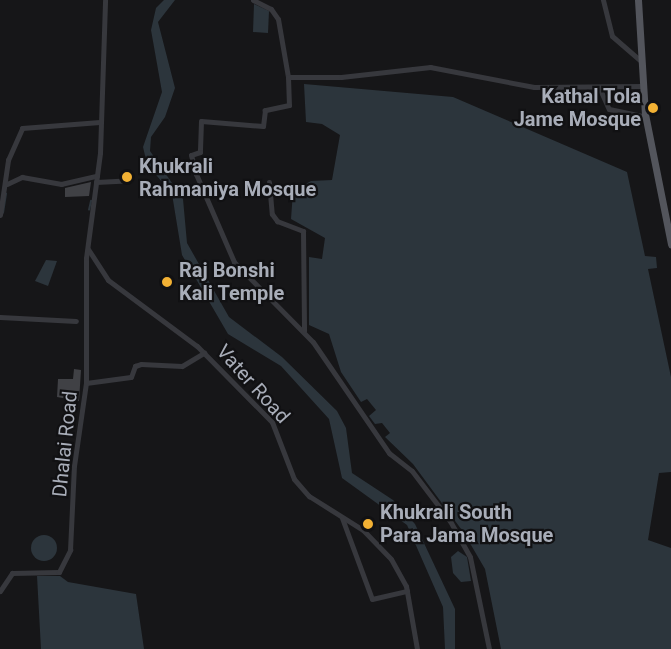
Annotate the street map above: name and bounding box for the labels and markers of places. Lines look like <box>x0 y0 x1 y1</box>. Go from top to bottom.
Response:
place label: Kathal Tola Jame Mosque <box>514 84 641 131</box>
marker: Kathal Tola Jame Mosque <box>646 101 660 115</box>
place label: Khukrali Rahmaniya Mosque <box>139 154 316 201</box>
marker: Khukrali Rahmaniya Mosque <box>120 170 134 184</box>
place label: Raj Bonshi Kali Temple <box>179 258 285 305</box>
marker: Raj Bonshi Kali Temple <box>160 275 174 289</box>
place label: Khukrali South Para Jama Mosque <box>380 500 553 547</box>
marker: Khukrali South Para Jama Mosque <box>361 517 375 531</box>

